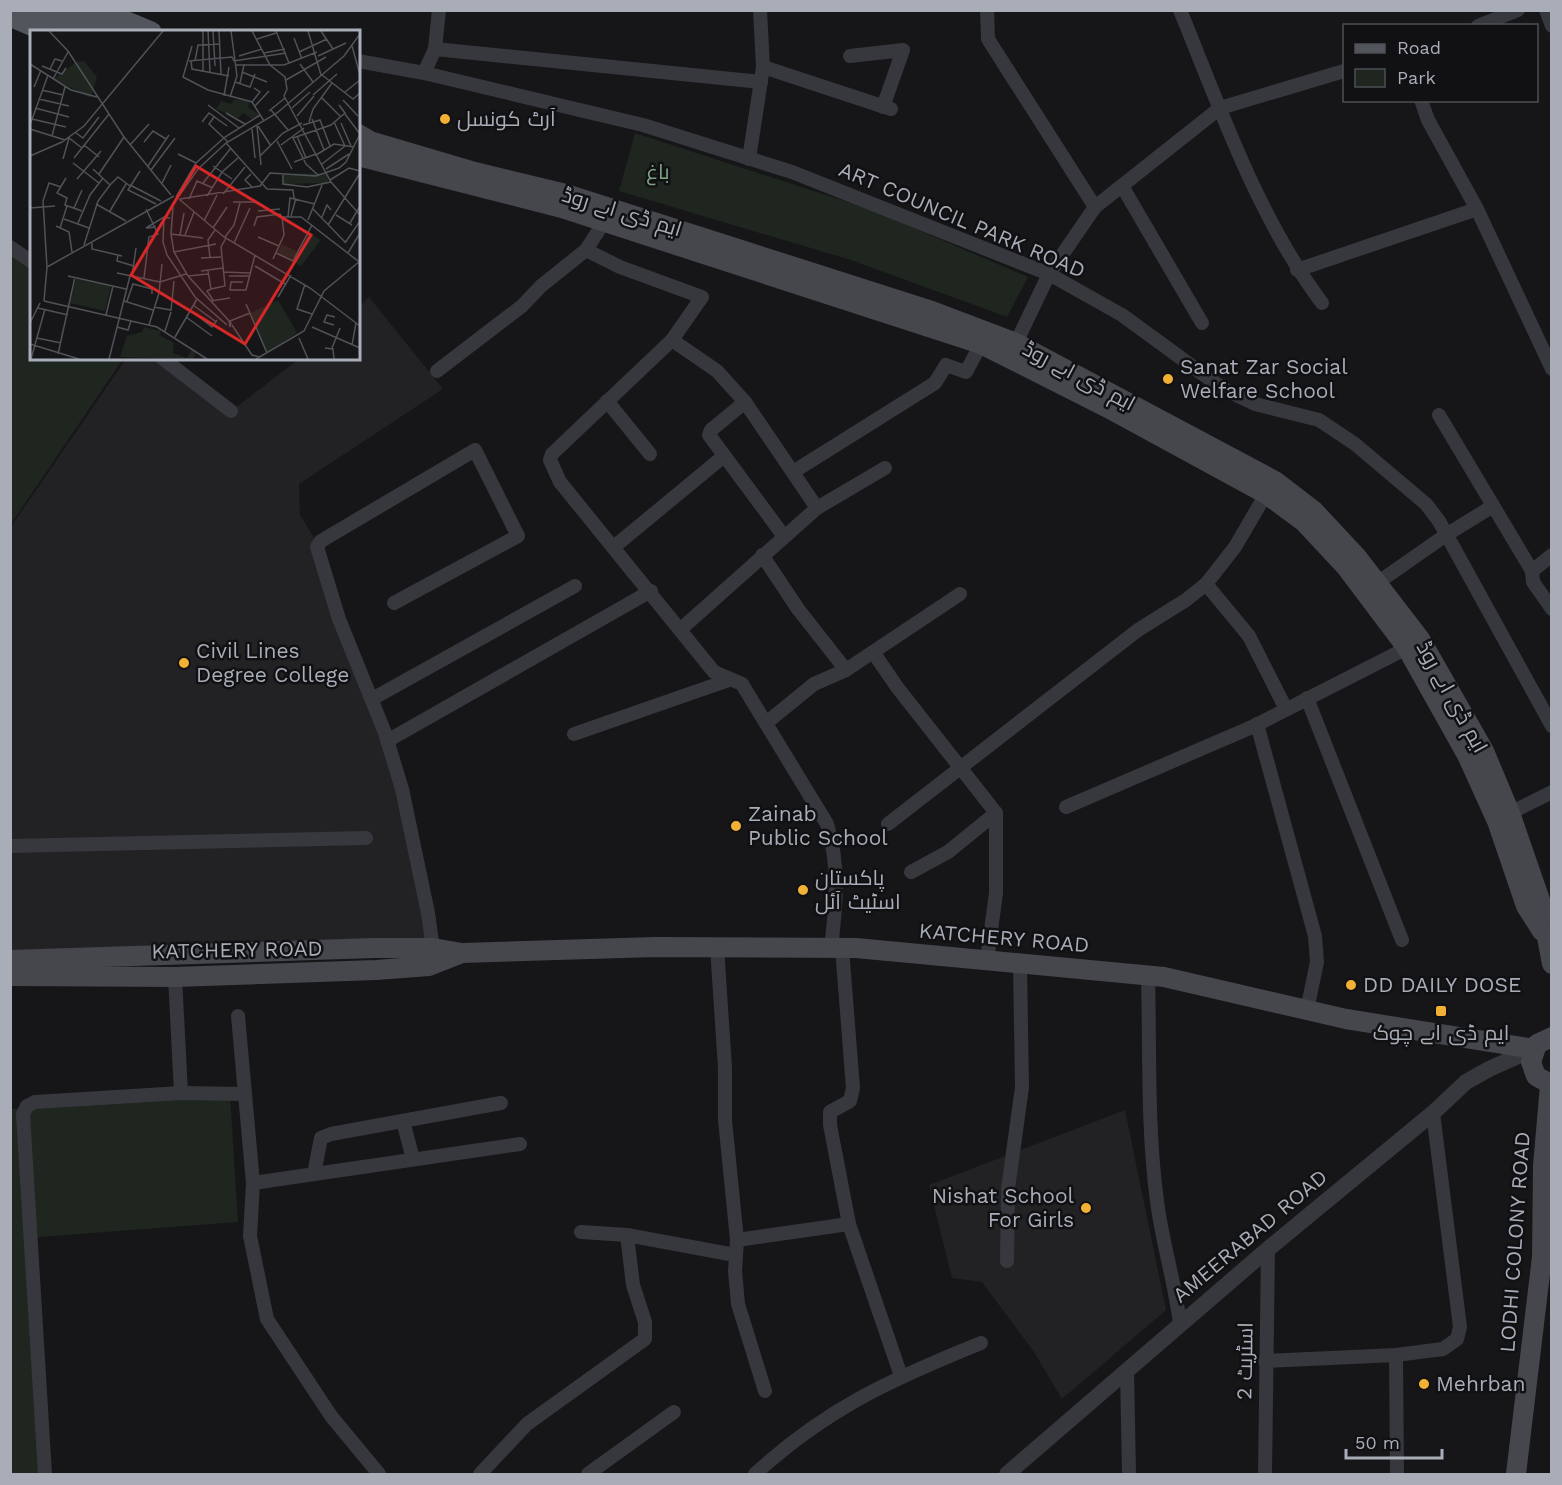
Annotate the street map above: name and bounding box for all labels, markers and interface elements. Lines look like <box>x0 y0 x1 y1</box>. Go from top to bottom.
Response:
legend <box>1343 24 1538 102</box>
inset map <box>30 30 360 360</box>
text: Road <box>1397 37 1441 58</box>
text: Park <box>1397 67 1436 88</box>
place label: آرٹ کونسل <box>457 106 556 132</box>
marker: آرٹ کونسل <box>438 112 452 126</box>
street label: ART COUNCIL PARK ROAD <box>835 156 1089 283</box>
park label: باغ <box>646 159 670 186</box>
street label: ایم ڈی اے روڈ <box>559 182 685 243</box>
street label: ایم ڈی اے روڈ <box>1018 336 1140 417</box>
place label: Sanat Zar Social Welfare School <box>1180 354 1348 403</box>
marker: Sanat Zar Social Welfare School <box>1161 372 1175 386</box>
street label: ایم ڈی اے روڈ <box>1410 637 1493 758</box>
place label: Civil Lines Degree College <box>196 638 349 687</box>
marker: Civil Lines Degree College <box>177 656 191 670</box>
place label: Zainab Public School <box>748 801 888 850</box>
marker: Zainab Public School <box>729 819 743 833</box>
place label: پاکستان اسٹیٹ آئل <box>815 865 901 915</box>
marker: پاکستان اسٹیٹ آئل <box>796 883 810 897</box>
street label: KATCHERY ROAD <box>918 918 1090 957</box>
street label: KATCHERY ROAD <box>151 936 323 963</box>
place label: DD DAILY DOSE <box>1363 972 1521 997</box>
marker: DD DAILY DOSE <box>1344 978 1358 992</box>
marker: ایم ڈی اے چوک <box>1434 1004 1448 1018</box>
place label: ایم ڈی اے چوک <box>1373 1020 1509 1047</box>
street label: LODHI COLONY ROAD <box>1494 1131 1535 1353</box>
street label: AMEERABAD ROAD <box>1167 1164 1332 1308</box>
place label: Nishat School For Girls <box>932 1183 1075 1232</box>
marker: Nishat School For Girls <box>1079 1201 1093 1215</box>
street label: اسٹریٹ 2 <box>1231 1322 1258 1400</box>
place label: Mehrban <box>1436 1371 1526 1396</box>
marker: Mehrban <box>1417 1377 1431 1391</box>
scale bar <box>1346 1422 1442 1460</box>
text: 50 m <box>1355 1432 1400 1453</box>

